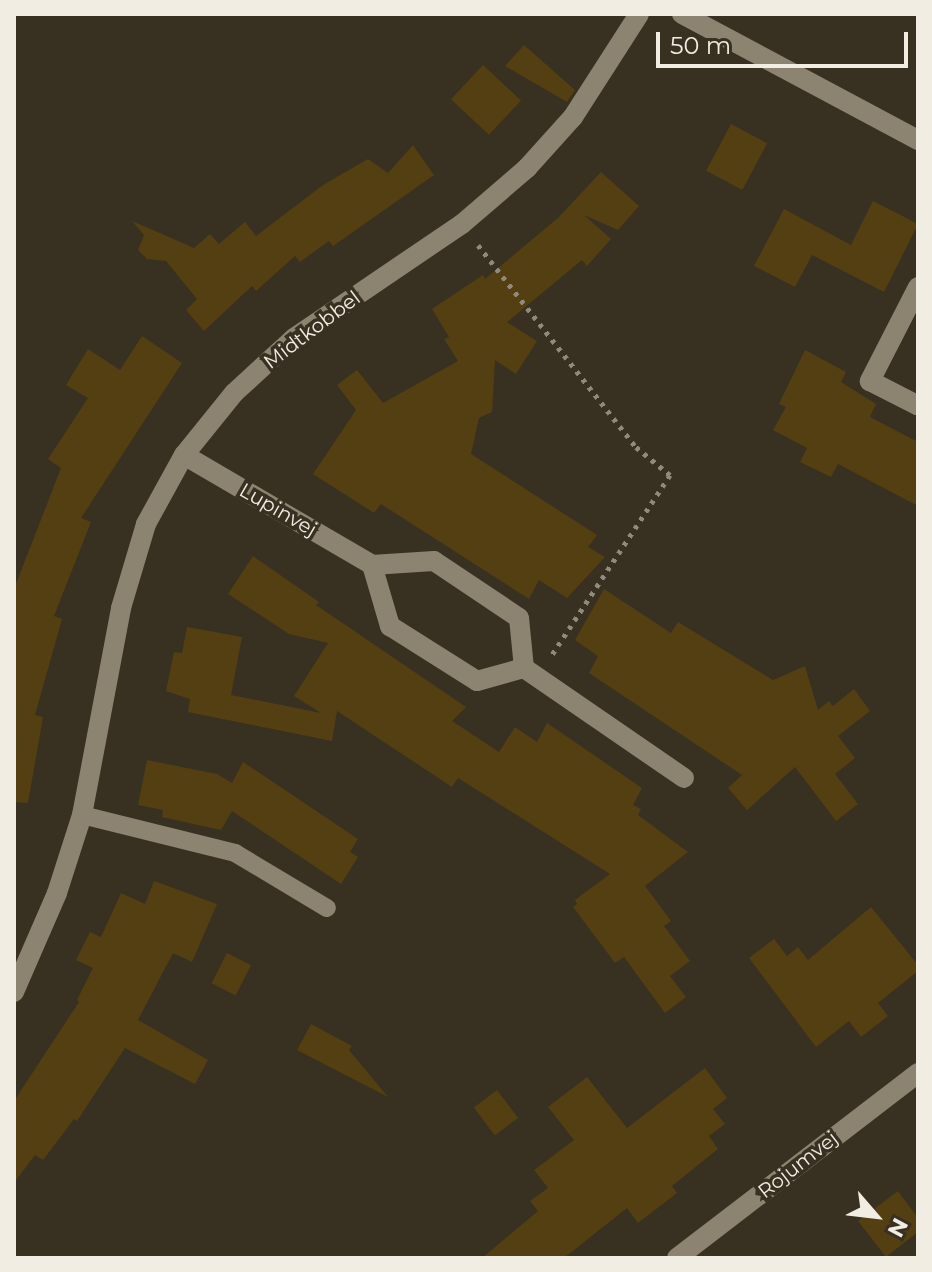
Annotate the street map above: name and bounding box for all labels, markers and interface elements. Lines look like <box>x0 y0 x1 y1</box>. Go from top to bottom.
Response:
scale bar <box>660 16 912 66</box>
text: 50 m <box>670 31 731 60</box>
street label: Midtkobbel <box>259 286 365 374</box>
street label: Lupinvej <box>235 478 321 542</box>
street label: Rojumvej <box>753 1126 843 1204</box>
north arrow <box>836 1176 916 1256</box>
text: N <box>882 1213 914 1242</box>

